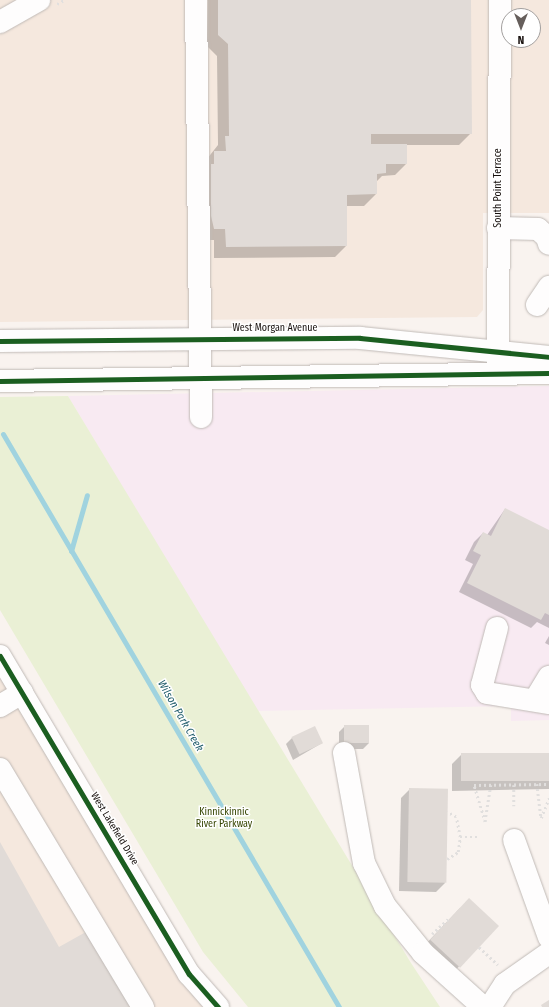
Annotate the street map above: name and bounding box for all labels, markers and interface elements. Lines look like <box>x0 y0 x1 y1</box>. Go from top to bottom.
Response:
north arrow <box>501 8 541 48</box>
text: N <box>518 33 524 46</box>
street label: South Point Terrace <box>493 148 505 228</box>
street label: West Morgan Avenue <box>232 323 318 335</box>
water label: Wilson Park Creek <box>154 678 206 754</box>
street label: West Lakefield Drive <box>88 790 140 868</box>
park label: Kinnickinnic River Parkway <box>196 806 252 830</box>

